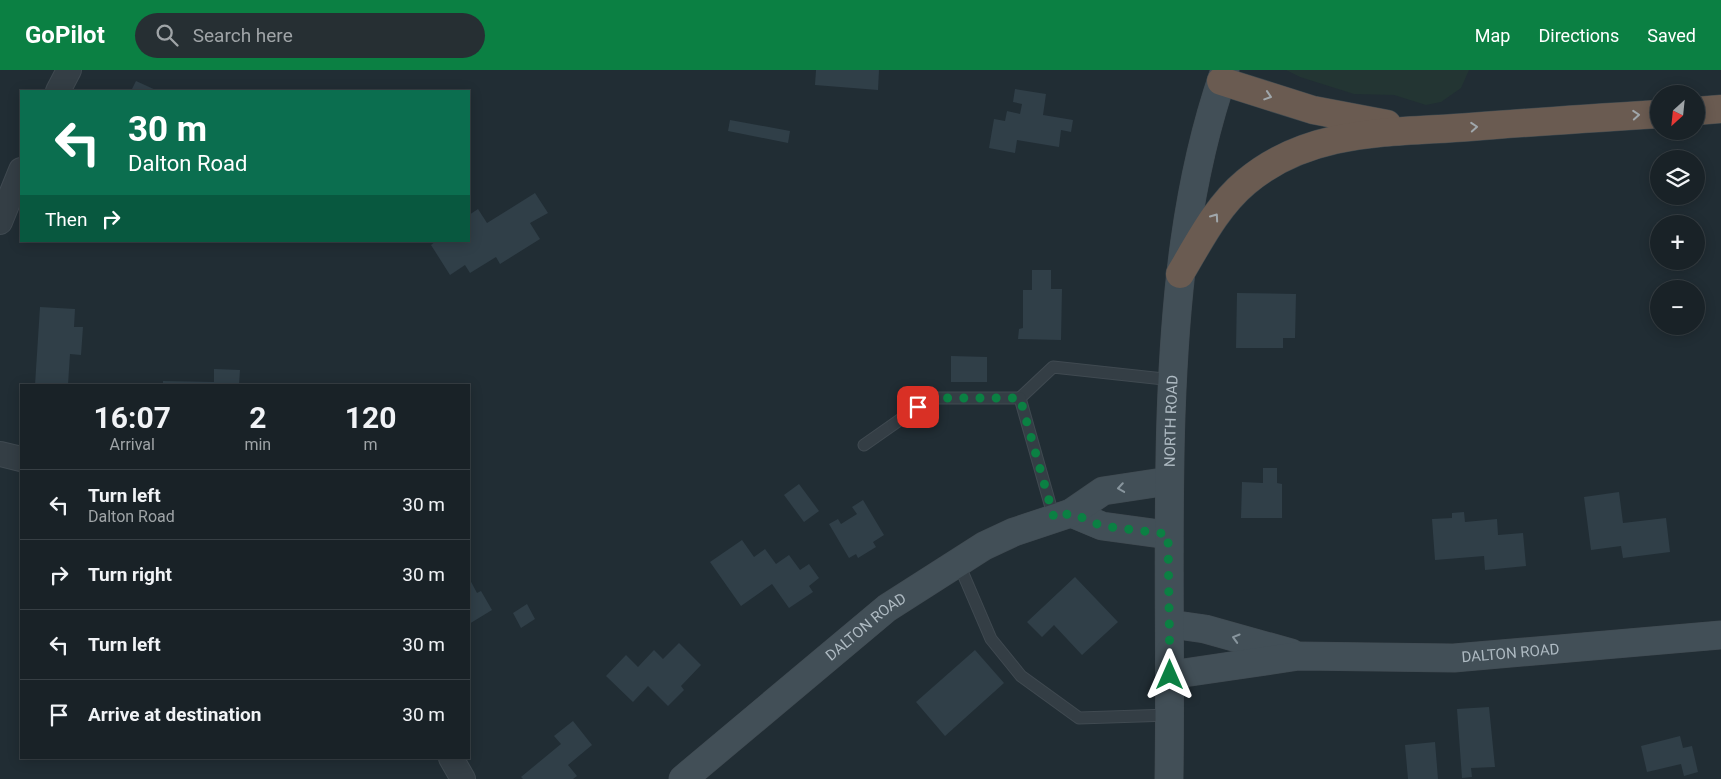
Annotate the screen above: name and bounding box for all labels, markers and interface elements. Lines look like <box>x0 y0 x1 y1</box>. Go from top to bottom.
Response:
search box <box>135 13 485 58</box>
text: GoPilot <box>25 21 105 49</box>
icon: search <box>153 21 181 49</box>
text: Search here <box>193 24 293 47</box>
text: Map <box>1475 25 1510 46</box>
text: Directions <box>1538 25 1619 46</box>
text: Saved <box>1647 25 1696 46</box>
north arrow <box>1650 85 1705 140</box>
map controls <box>1650 85 1705 335</box>
one-way arrow <box>1263 90 1271 100</box>
text: 30 m <box>128 109 207 150</box>
icon: left <box>45 110 110 175</box>
one-way arrow <box>1632 110 1640 121</box>
one-way arrow <box>1470 122 1478 133</box>
button: layers <box>1650 150 1705 205</box>
text: Dalton Road <box>128 151 247 176</box>
icon: right <box>97 205 125 233</box>
text: Then <box>45 208 87 231</box>
one-way arrow <box>1209 214 1218 223</box>
button: + <box>1650 215 1705 270</box>
button: − <box>1650 280 1705 335</box>
street label: NORTH ROAD <box>1161 375 1182 467</box>
pin <box>897 386 939 428</box>
icon: arrive <box>904 393 932 421</box>
text: 16:07 <box>94 400 171 435</box>
text: 2 <box>249 400 266 435</box>
text: 120 <box>345 400 396 435</box>
text: Arrival <box>110 435 155 454</box>
text: min <box>244 435 271 454</box>
text: m <box>364 435 378 454</box>
one-way arrow <box>1117 483 1125 493</box>
text: Turn left <box>88 484 161 507</box>
icon: left <box>45 491 73 519</box>
text: 30 m <box>402 493 445 516</box>
text: Dalton Road <box>88 507 175 526</box>
icon: right <box>45 561 73 589</box>
text: Turn right <box>88 563 172 586</box>
text: 30 m <box>402 563 445 586</box>
street label: DALTON ROAD <box>822 589 909 665</box>
icon: left <box>45 631 73 659</box>
text: Turn left <box>88 633 161 656</box>
text: 30 m <box>402 633 445 656</box>
one-way arrow <box>1232 633 1240 643</box>
street label: DALTON ROAD <box>1461 640 1560 666</box>
position arrow <box>1143 648 1195 700</box>
icon: arrive <box>45 701 73 729</box>
text: Arrive at destination <box>88 703 261 726</box>
text: 30 m <box>402 703 445 726</box>

